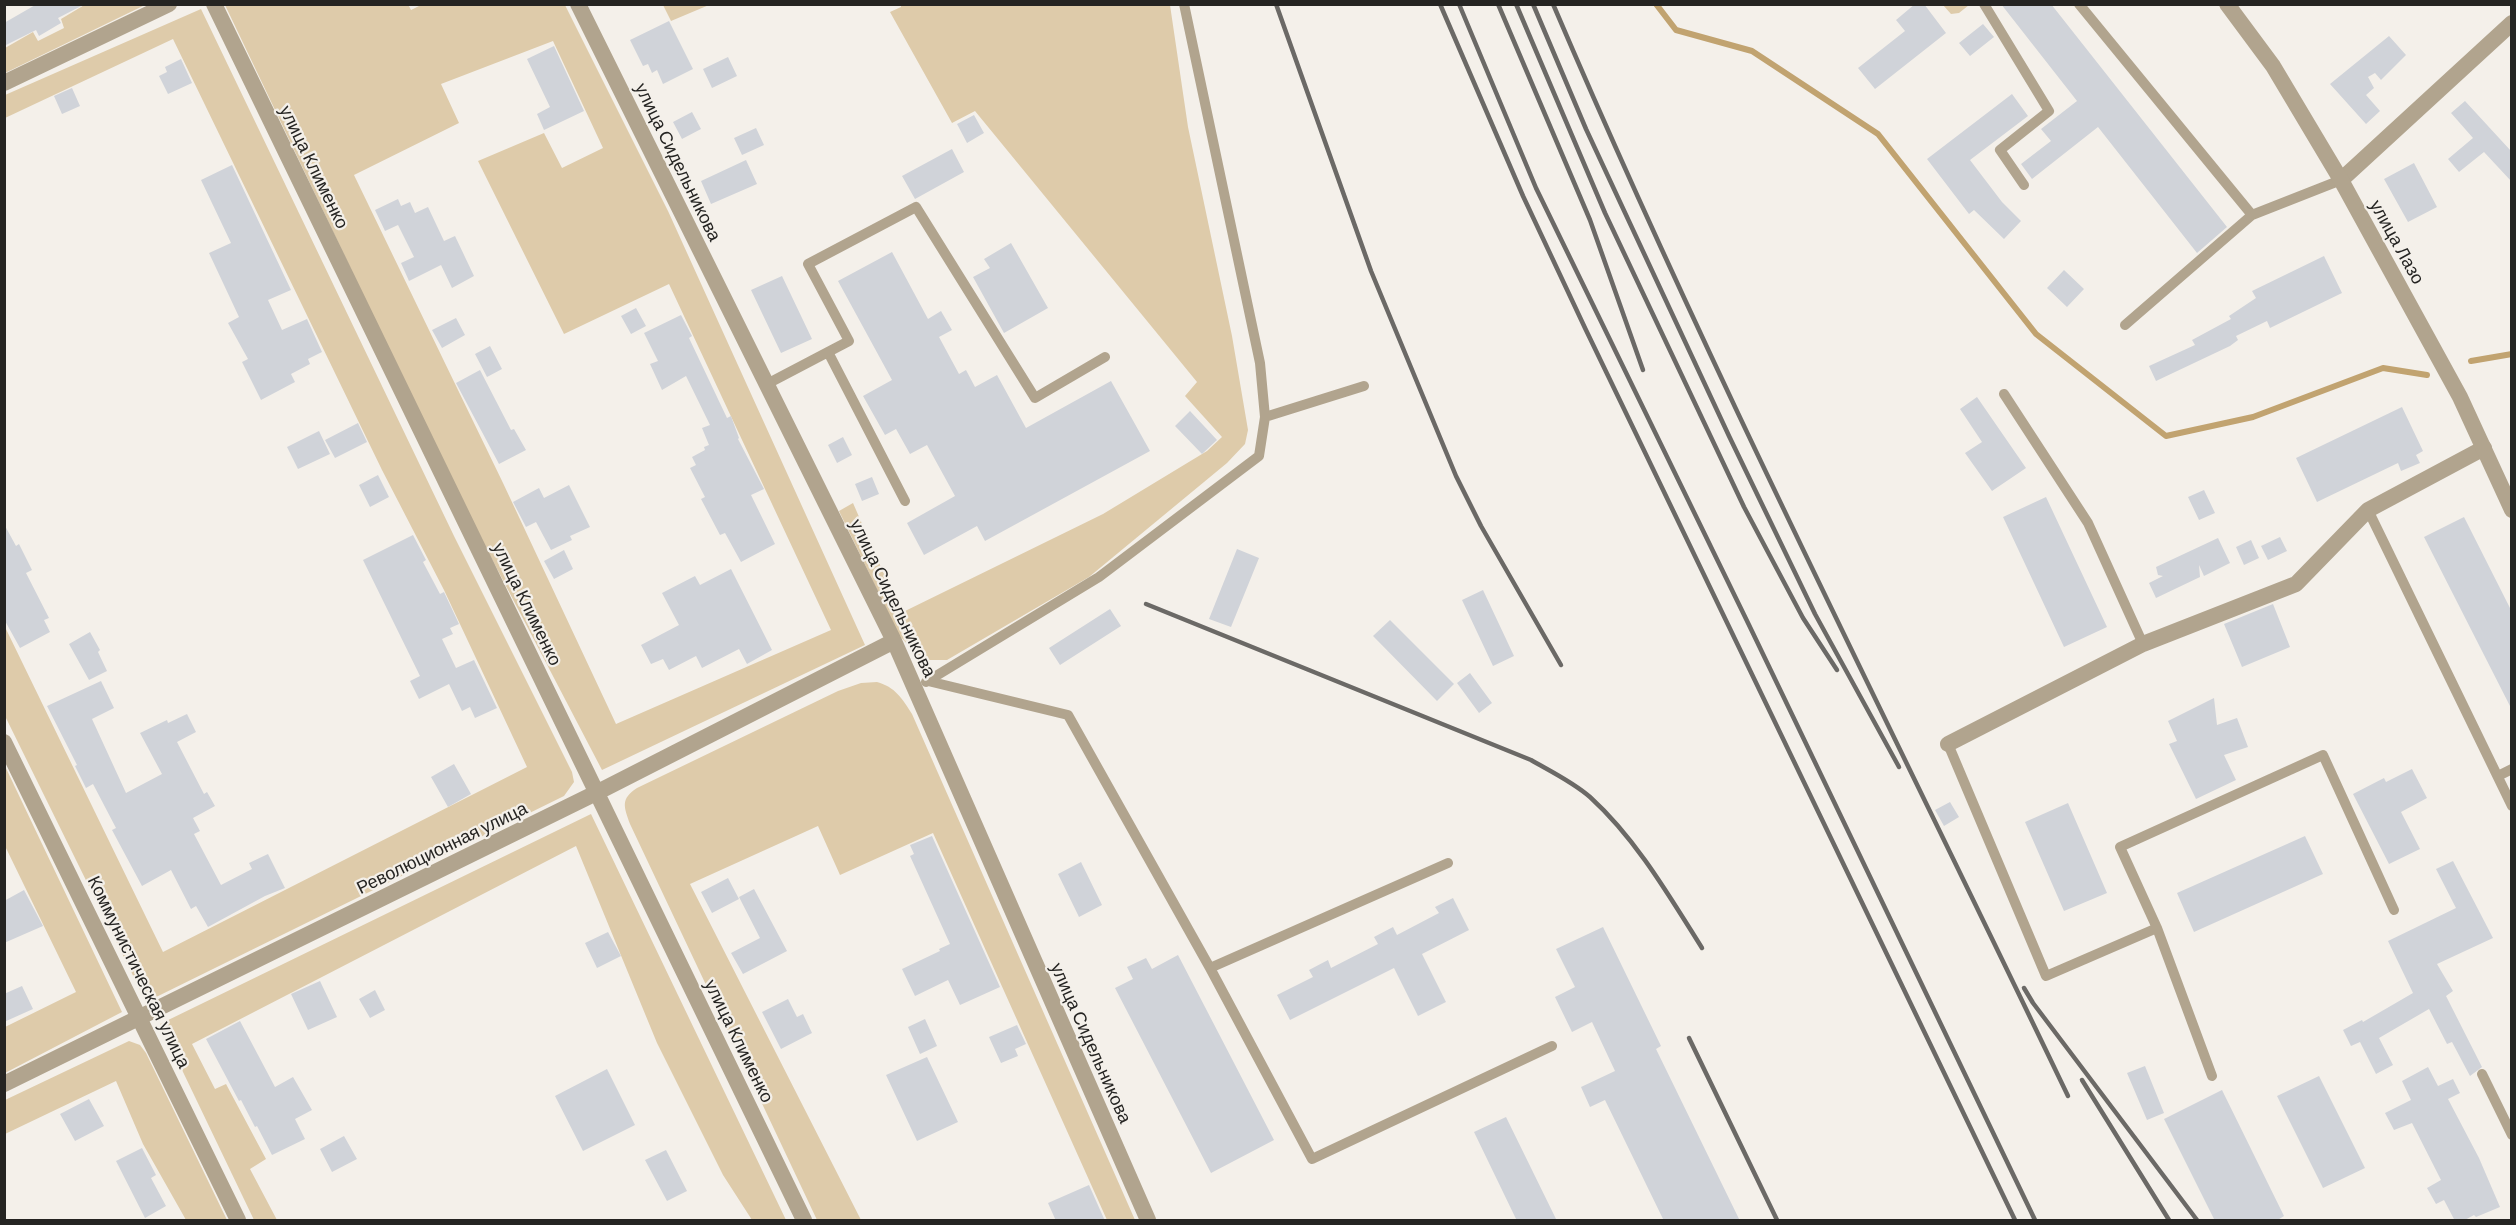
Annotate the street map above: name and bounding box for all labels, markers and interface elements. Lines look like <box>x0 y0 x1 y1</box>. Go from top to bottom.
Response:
street label: улица Сидельникова <box>630 79 726 245</box>
street label: улица Клименко <box>275 102 353 232</box>
street label: улица Лазо <box>2365 196 2429 288</box>
street label: улица Сидельникова <box>845 515 941 681</box>
street label: улица Клименко <box>488 539 566 669</box>
street label: Революционная улица <box>353 797 531 899</box>
street label: Коммунистическая улица <box>83 872 195 1072</box>
street label: улица Сидельникова <box>1046 959 1136 1127</box>
street label: улица Клименко <box>700 976 778 1106</box>

